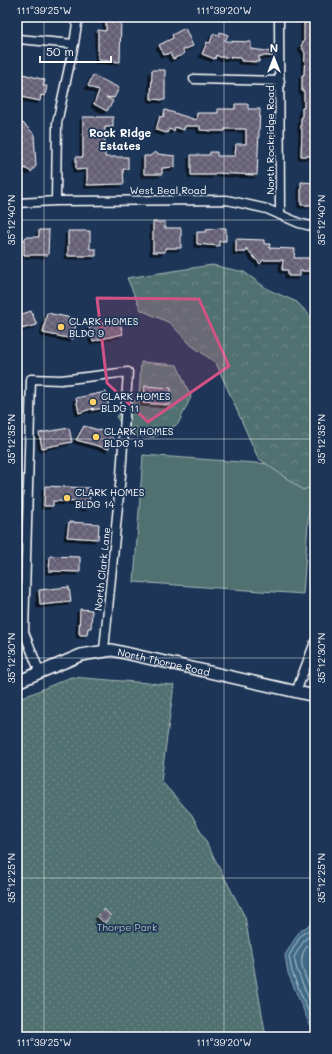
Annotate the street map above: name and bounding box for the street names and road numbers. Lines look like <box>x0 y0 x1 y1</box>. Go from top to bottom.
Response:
street label: North Rockridge Road <box>263 85 277 195</box>
street label: West Beal Road <box>130 183 206 197</box>
street label: North Clark Lane <box>91 526 113 612</box>
street label: North Thorpe Road <box>116 644 211 679</box>

